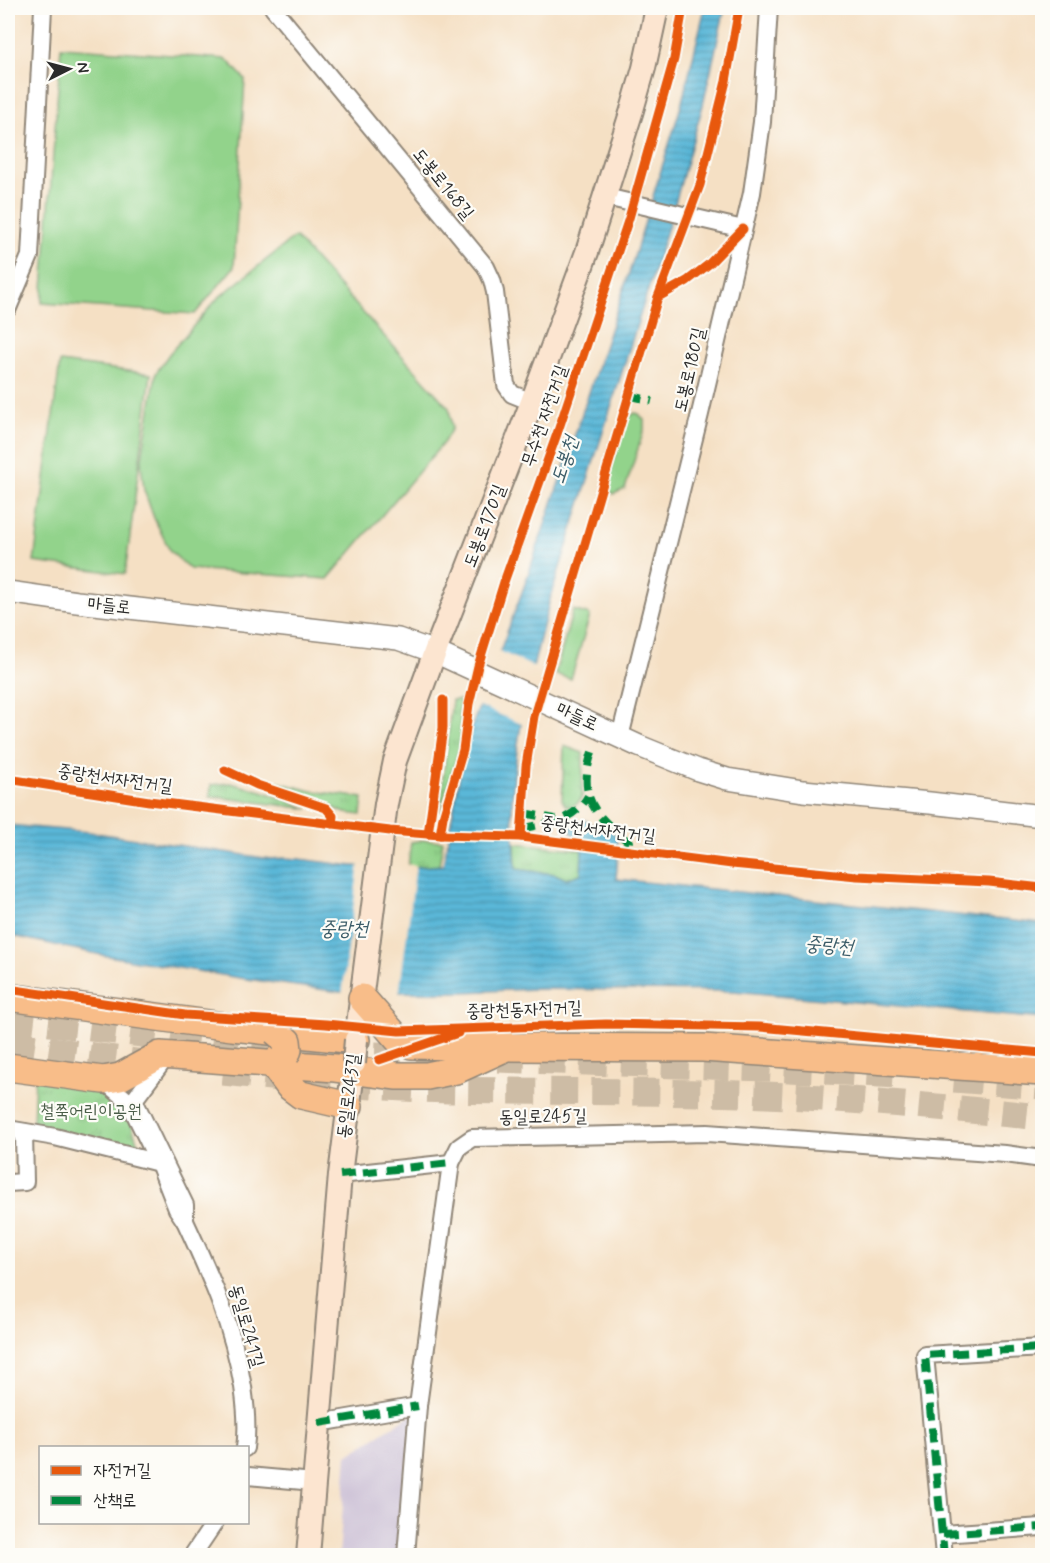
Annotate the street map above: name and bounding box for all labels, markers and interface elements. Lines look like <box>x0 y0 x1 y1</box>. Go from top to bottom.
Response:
north arrow <box>39 39 99 99</box>
text: N <box>71 61 93 74</box>
street label: 도봉로168길 <box>407 143 480 225</box>
street label: 도봉로180길 <box>669 325 712 415</box>
street label: 무수천 자전거길 <box>516 361 574 470</box>
water label: 도봉천 <box>545 431 586 487</box>
street label: 도봉로170길 <box>458 481 512 571</box>
street label: 마들로 <box>86 592 132 620</box>
street label: 마들로 <box>552 697 602 737</box>
street label: 중랑천서자전거길 <box>56 759 175 799</box>
street label: 중랑천서자전거길 <box>539 811 657 849</box>
water label: 중랑천 <box>320 916 370 943</box>
water label: 중랑천 <box>804 930 856 962</box>
street label: 중랑천동자전거길 <box>466 996 583 1024</box>
street label: 동일로243길 <box>332 1052 366 1140</box>
park label: 철쭉어린이공원 <box>40 1100 142 1124</box>
street label: 동일로245길 <box>499 1104 588 1130</box>
street label: 동일로241길 <box>223 1282 269 1371</box>
legend <box>39 1446 249 1524</box>
text: 자전거길 <box>93 1459 151 1483</box>
text: 산책로 <box>93 1489 136 1513</box>

